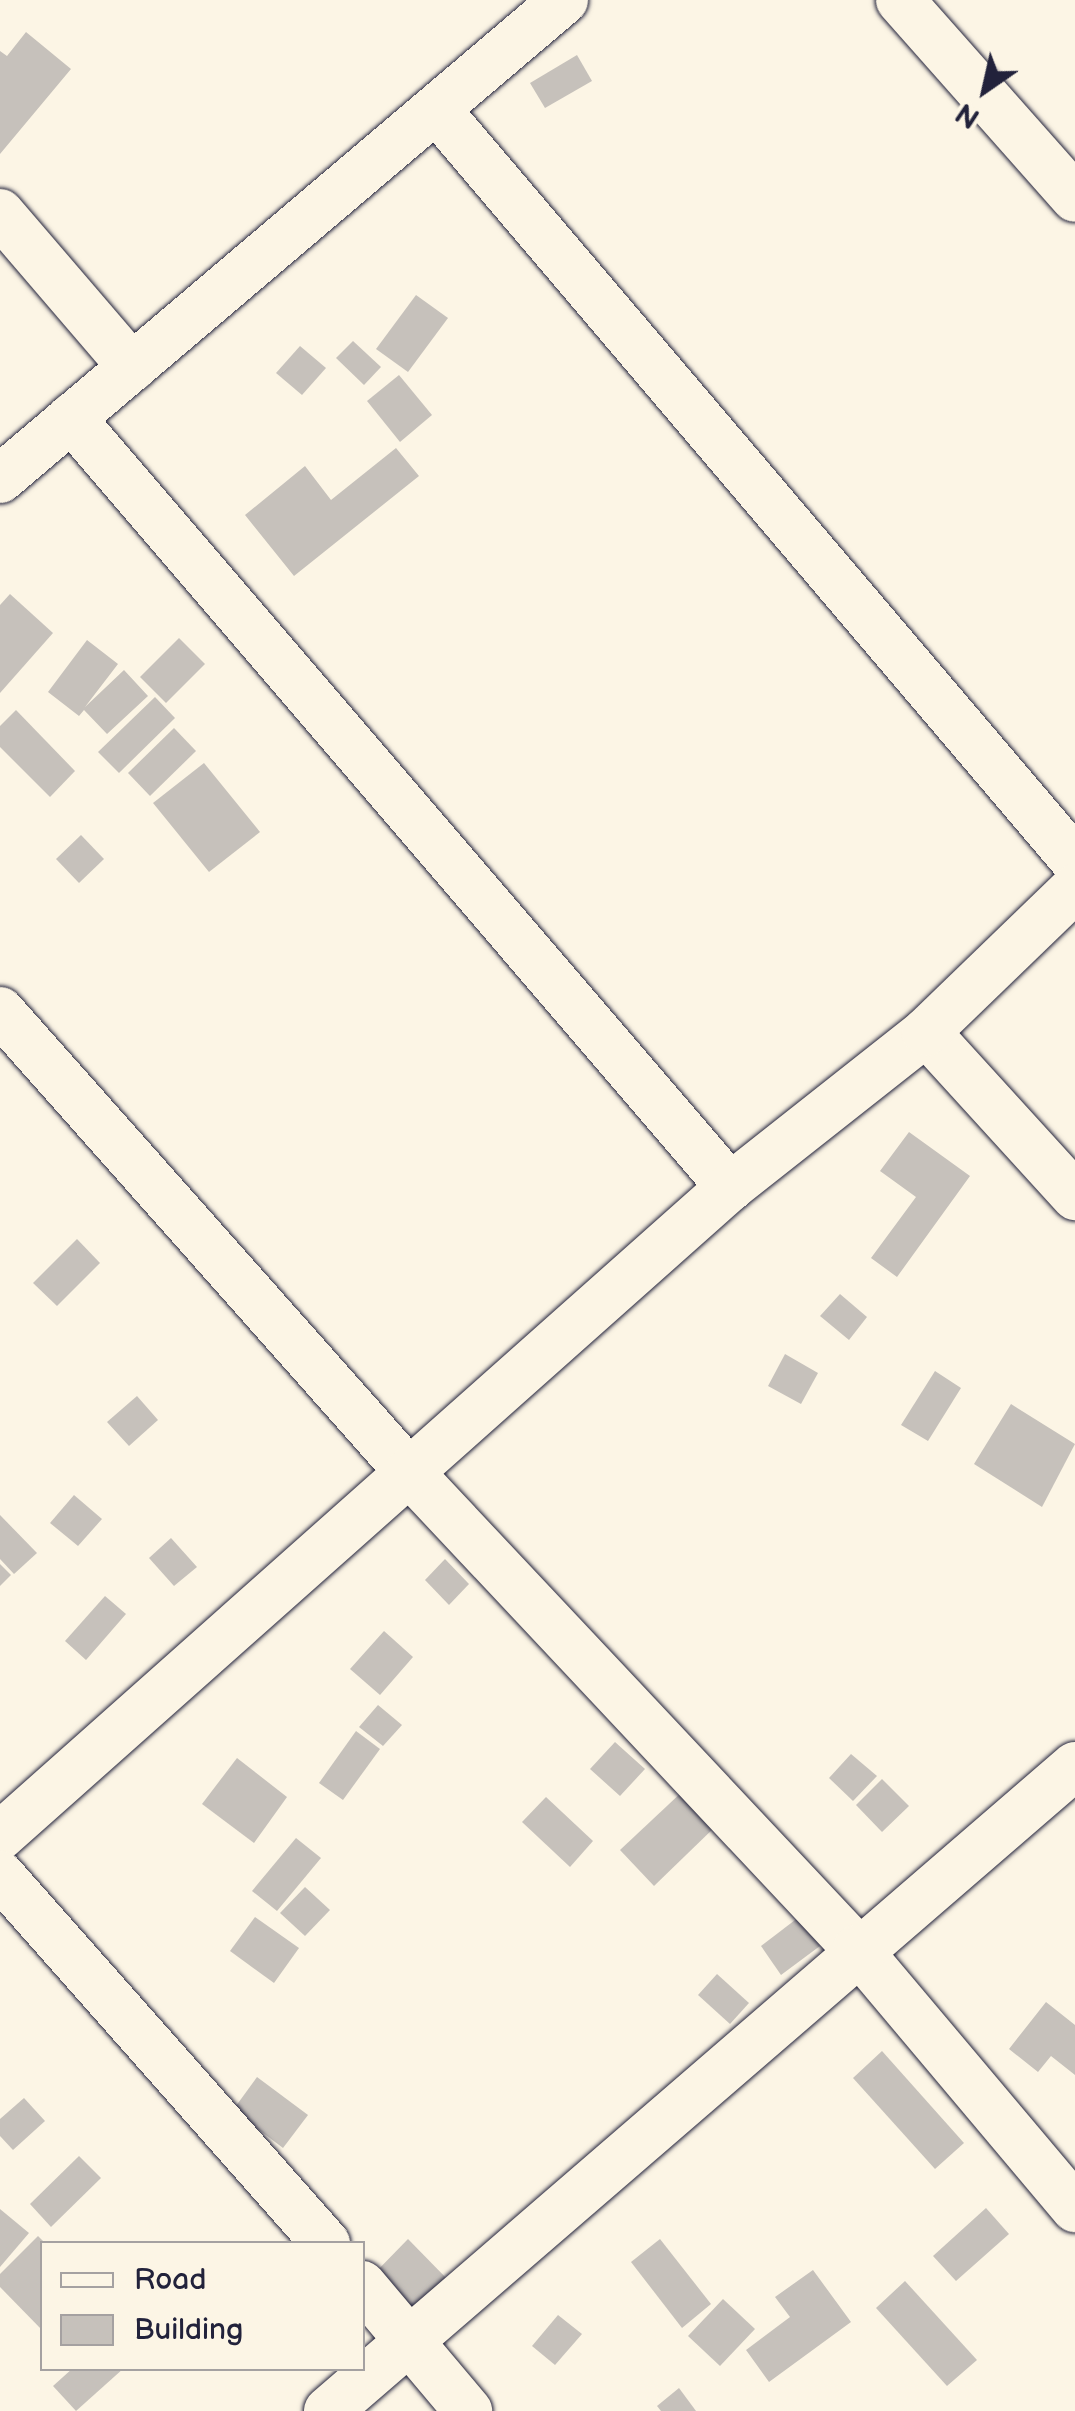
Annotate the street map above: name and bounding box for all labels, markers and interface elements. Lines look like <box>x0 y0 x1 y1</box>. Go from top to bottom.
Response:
north arrow <box>935 40 1035 140</box>
text: N <box>950 96 986 135</box>
legend <box>40 2241 365 2371</box>
text: Road <box>134 2262 207 2298</box>
text: Building <box>134 2312 243 2348</box>

